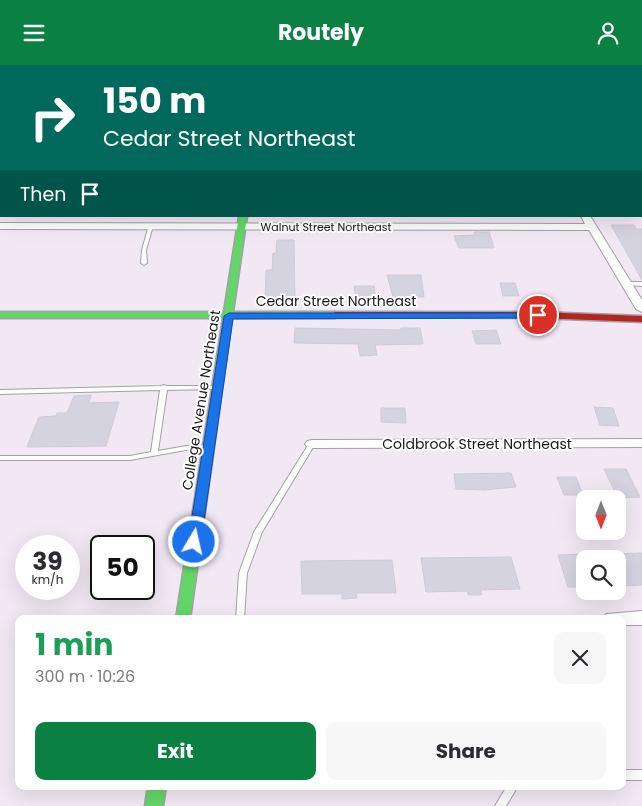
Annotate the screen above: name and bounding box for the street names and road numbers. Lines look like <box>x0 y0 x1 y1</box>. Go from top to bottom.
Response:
street label: Walnut Street Northeast <box>261 219 391 235</box>
street label: Cedar Street Northeast <box>256 291 416 311</box>
street label: College Avenue Northeast <box>177 308 225 492</box>
street label: Coldbrook Street Northeast <box>382 434 572 454</box>

